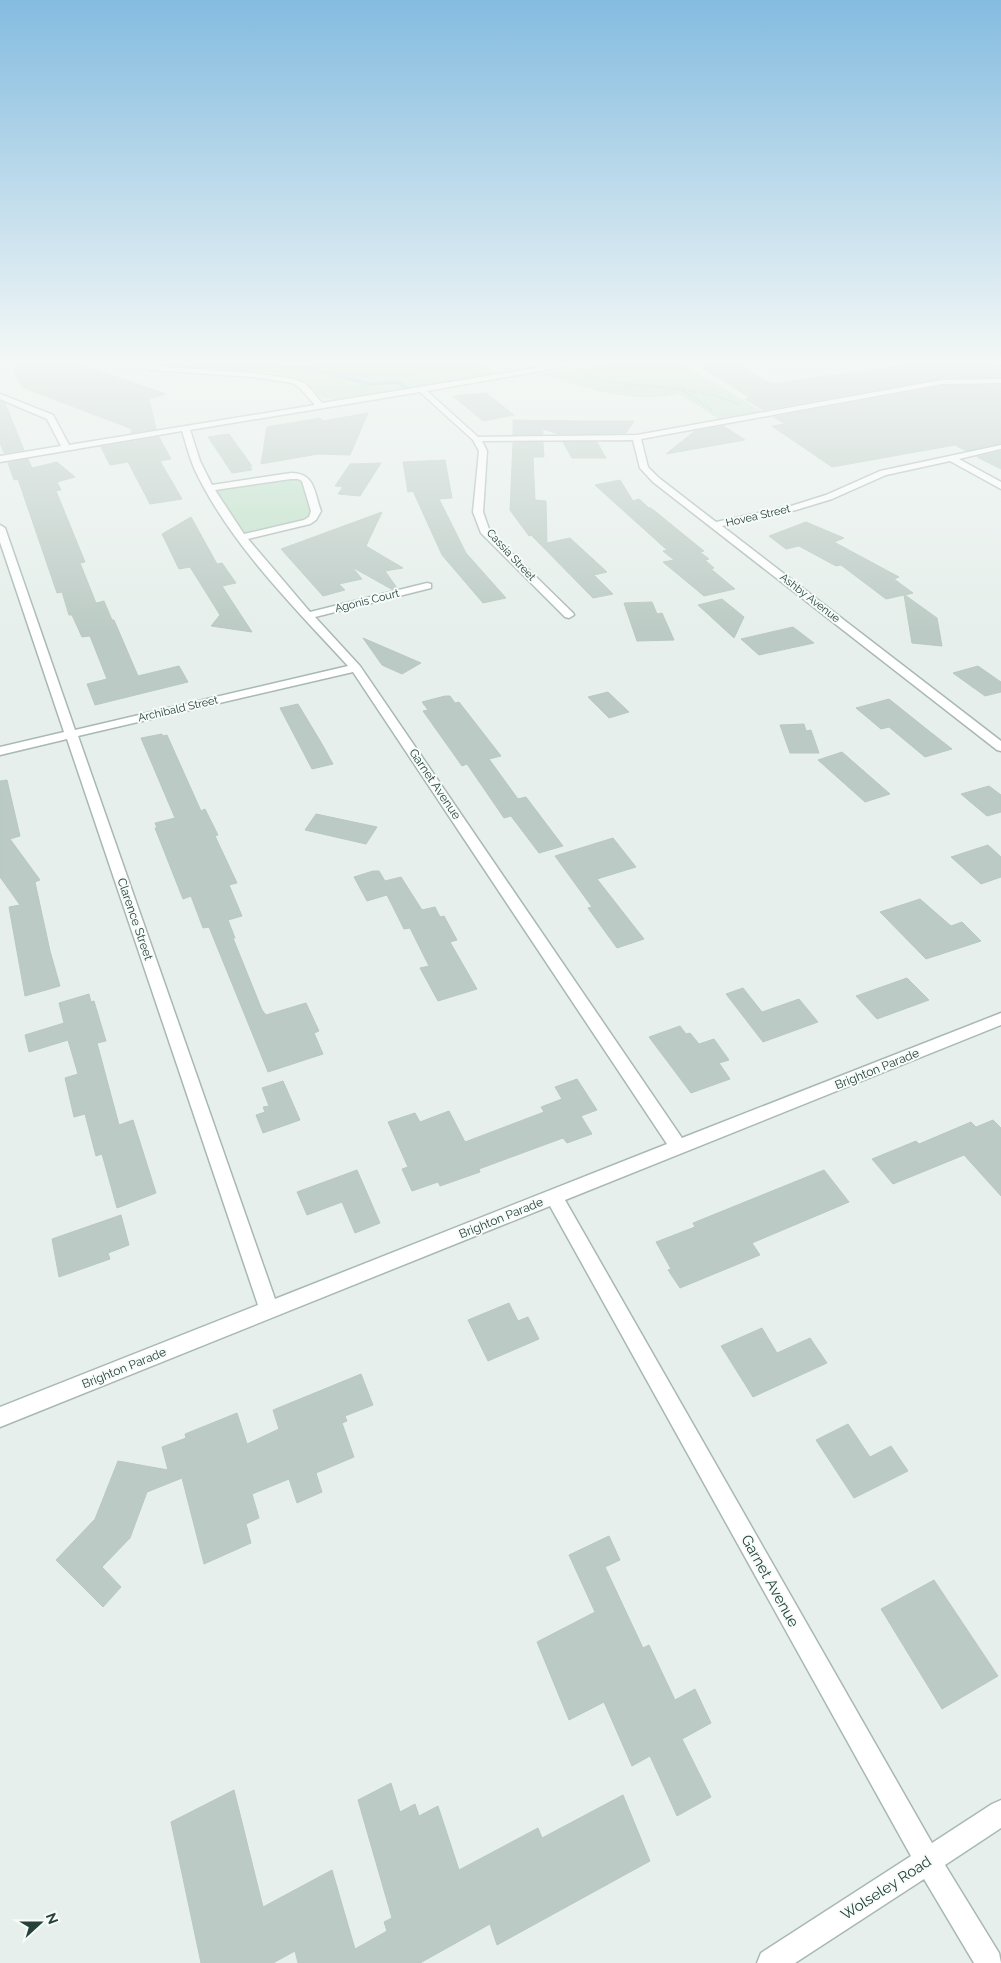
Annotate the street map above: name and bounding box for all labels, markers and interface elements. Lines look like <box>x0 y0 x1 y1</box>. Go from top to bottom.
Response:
street label: Hovea Street <box>724 502 792 530</box>
street label: Cassia Street <box>484 526 538 584</box>
street label: Ashby Avenue <box>777 571 843 626</box>
street label: Agonis Court <box>334 587 401 615</box>
street label: Archibald Street <box>137 693 220 725</box>
street label: Garnet Avenue <box>406 746 464 822</box>
street label: Clarence Street <box>114 876 156 962</box>
street label: Brighton Parade <box>833 1046 921 1092</box>
street label: Brighton Parade <box>457 1195 545 1241</box>
street label: Brighton Parade <box>80 1345 168 1391</box>
street label: Garnet Avenue <box>737 1532 803 1630</box>
street label: Wolseley Road <box>838 1852 934 1924</box>
north arrow <box>15 1898 65 1948</box>
text: N <box>43 1910 62 1926</box>

